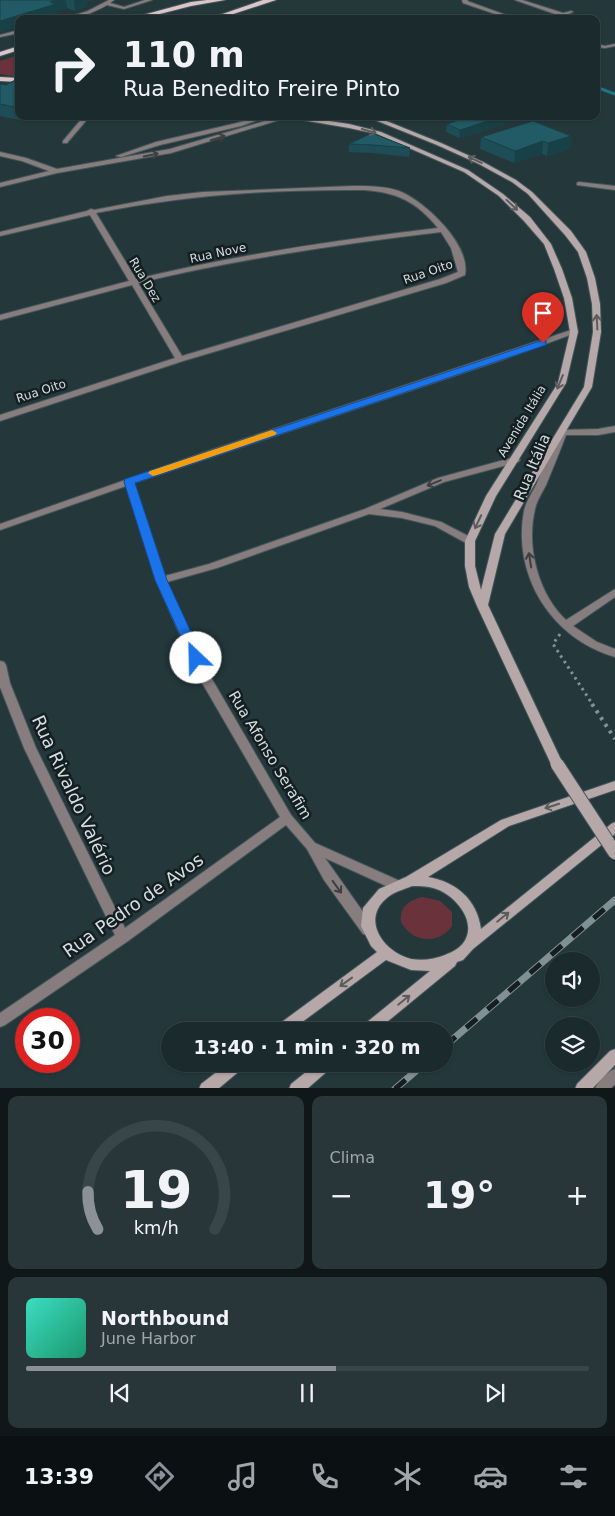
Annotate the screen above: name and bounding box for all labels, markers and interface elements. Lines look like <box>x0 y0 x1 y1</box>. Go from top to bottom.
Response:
icon: right <box>40 35 105 100</box>
text: 110 m <box>123 35 245 75</box>
text: Rua Benedito Freire Pinto <box>123 76 400 101</box>
one-way arrow <box>361 126 377 136</box>
one-way arrow <box>210 133 226 142</box>
one-way arrow <box>143 150 159 159</box>
one-way arrow <box>468 154 483 164</box>
one-way arrow <box>506 199 518 211</box>
street label: Rua Nove <box>188 240 248 266</box>
street label: Rua Dez <box>126 255 164 305</box>
street label: Rua Oito <box>401 257 455 287</box>
pin <box>522 292 564 343</box>
icon: arrive <box>529 299 557 327</box>
one-way arrow <box>592 314 601 330</box>
one-way arrow <box>555 374 565 389</box>
street label: Rua Oito <box>14 376 68 406</box>
street label: Avenida Itália <box>495 383 549 459</box>
street label: Rua Itália <box>510 431 554 503</box>
one-way arrow <box>427 479 443 488</box>
one-way arrow <box>473 514 483 529</box>
one-way arrow <box>525 552 535 568</box>
position arrow <box>169 631 221 683</box>
street label: Rua Afonso Serafim <box>224 687 316 823</box>
street label: Rua Rivaldo Valério <box>28 712 120 878</box>
one-way arrow <box>545 802 560 811</box>
street label: Rua Pedro de Avos <box>59 849 207 961</box>
one-way arrow <box>332 880 343 893</box>
one-way arrow <box>496 912 509 923</box>
map controls <box>545 952 600 1072</box>
button: sound <box>545 952 600 1007</box>
one-way arrow <box>339 977 353 987</box>
one-way arrow <box>397 995 410 1006</box>
speed limit sign: 30 <box>15 1008 80 1073</box>
button: layers <box>545 1017 600 1072</box>
text: 13:40 · 1 min · 320 m <box>193 1036 421 1058</box>
text: Clima <box>330 1148 375 1167</box>
text: 19 <box>120 1160 192 1220</box>
text: 19° <box>423 1173 495 1217</box>
text: − <box>330 1179 353 1212</box>
text: + <box>566 1179 589 1212</box>
text: km/h <box>133 1217 178 1238</box>
text: Northbound <box>101 1307 229 1329</box>
text: June Harbor <box>101 1329 196 1348</box>
icon: previous <box>106 1379 134 1407</box>
icon: pause <box>293 1379 321 1407</box>
icon: next <box>481 1379 509 1407</box>
icon: directions <box>142 1459 177 1494</box>
icon: music <box>225 1459 260 1494</box>
icon: phone <box>307 1459 342 1494</box>
icon: climate <box>390 1459 425 1494</box>
icon: car <box>473 1459 508 1494</box>
icon: filters <box>556 1459 591 1494</box>
text: 13:39 <box>24 1464 94 1489</box>

